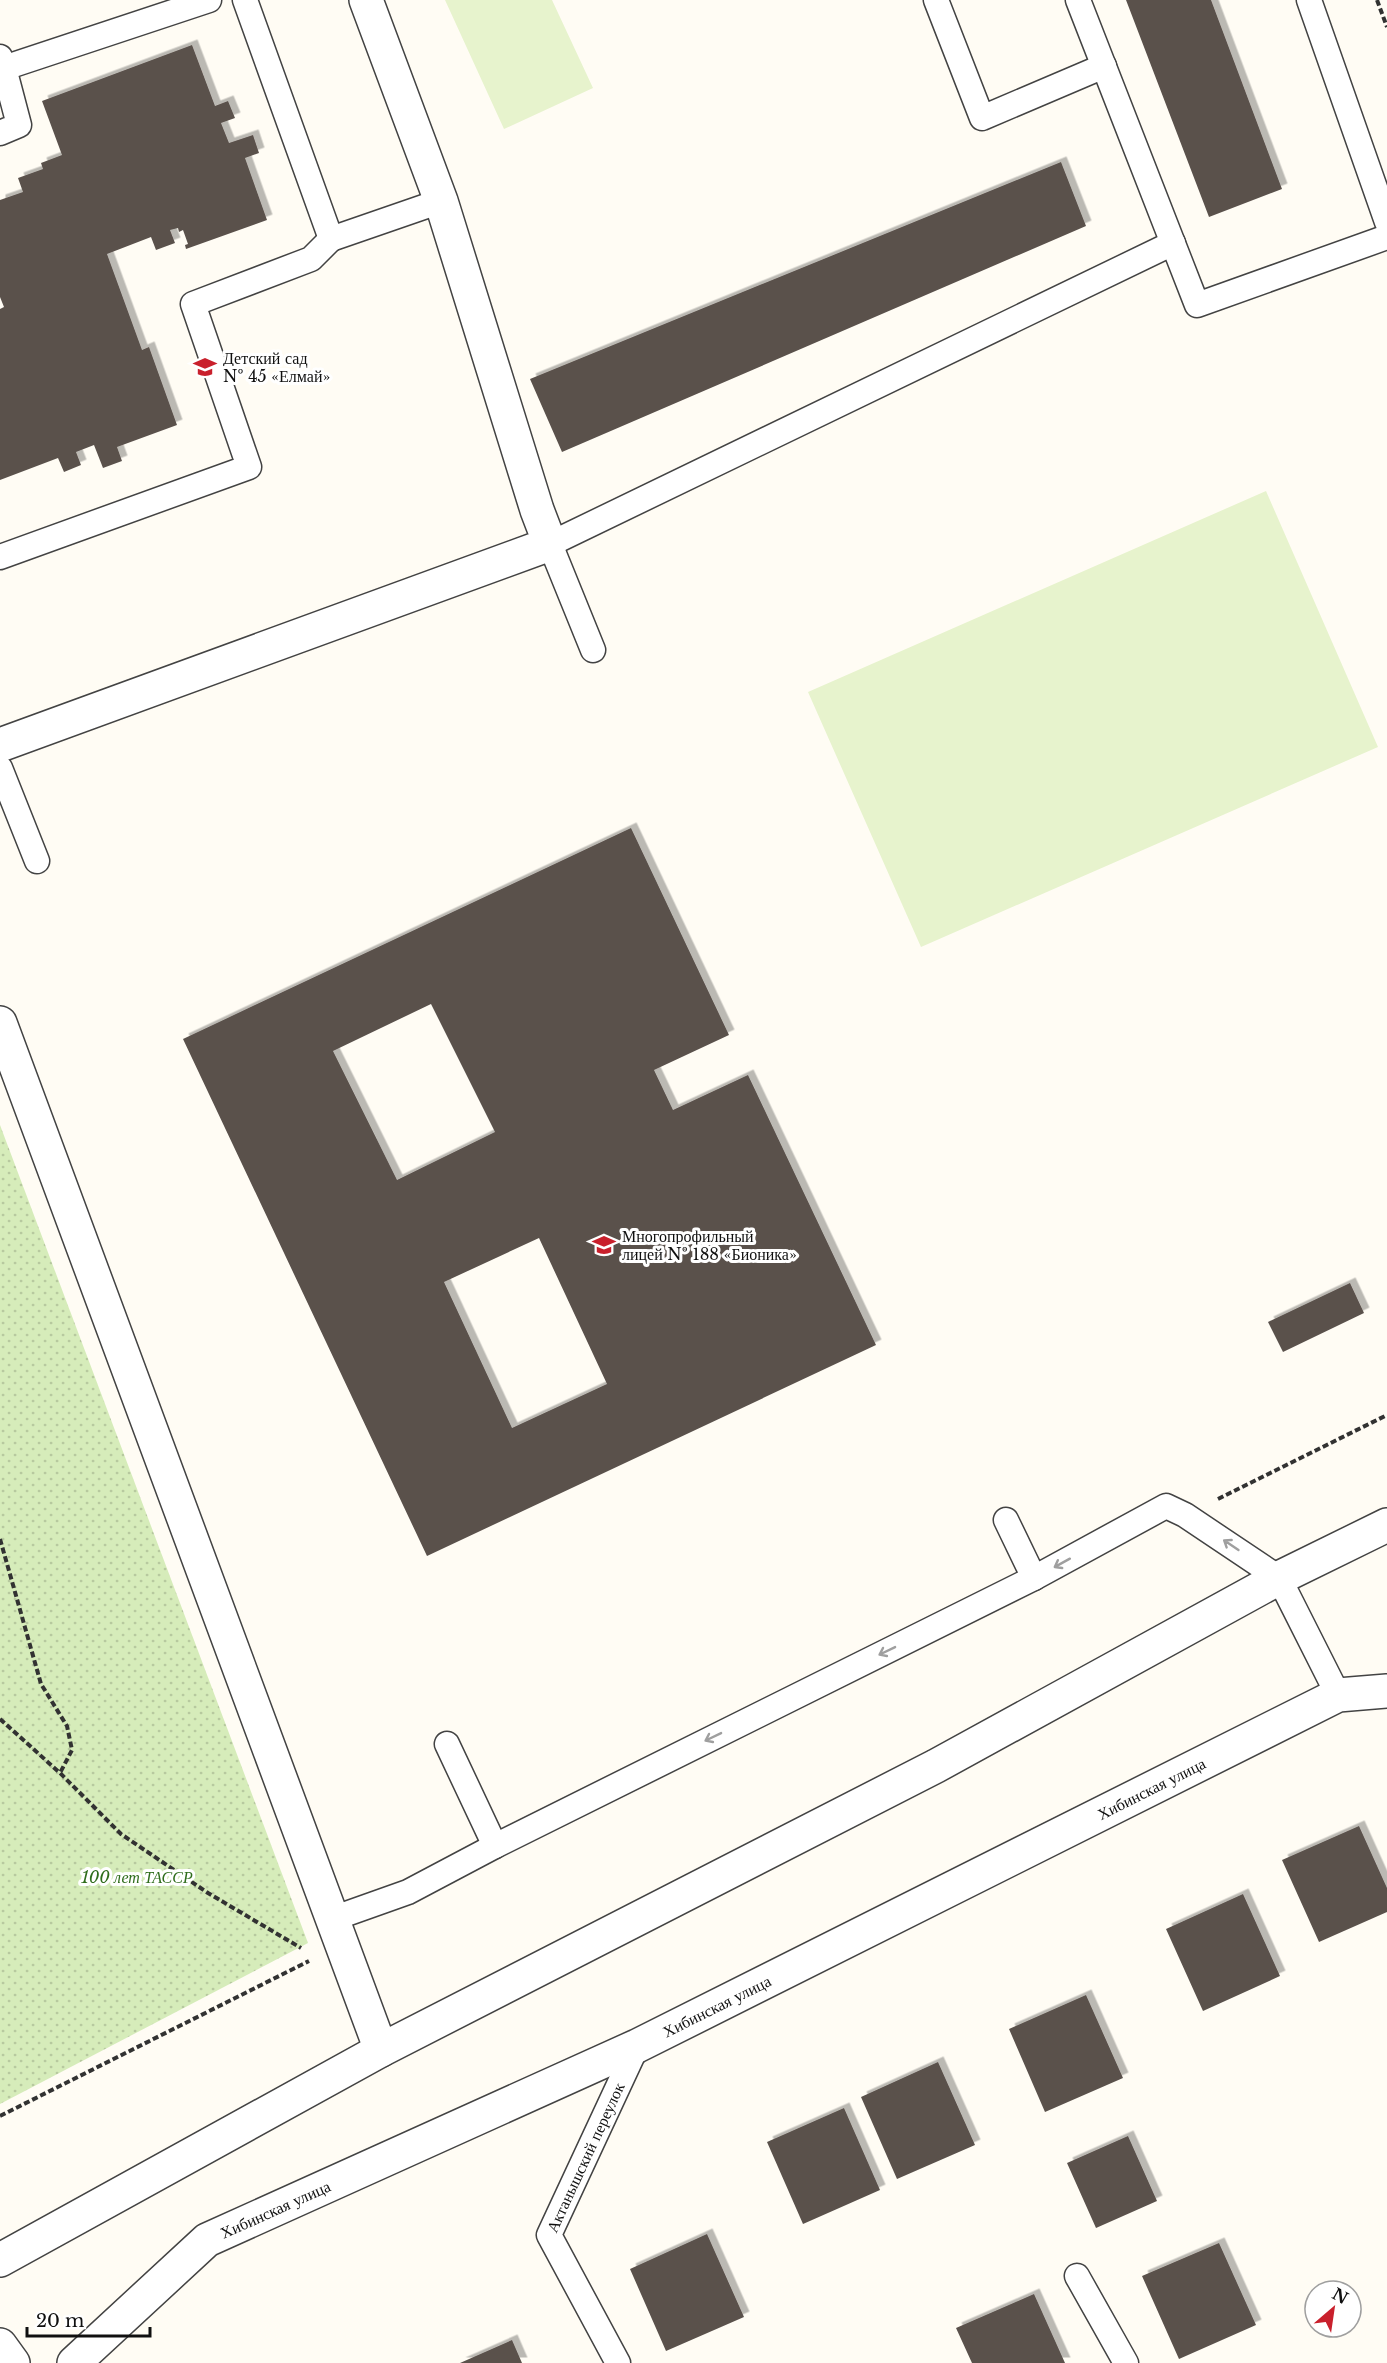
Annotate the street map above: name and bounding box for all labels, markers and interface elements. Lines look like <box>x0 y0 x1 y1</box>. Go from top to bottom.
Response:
place label: Детский сад № 45 «Елмай» <box>223 348 330 386</box>
school or university icon: Детский сад № 45 «Елмай» <box>192 354 218 380</box>
place label: Многопрофильный лицей № 188 «Бионика» <box>622 1226 797 1264</box>
school or university icon: Многопрофильный лицей № 188 «Бионика» <box>591 1232 617 1258</box>
one-way arrow <box>1222 1539 1239 1552</box>
one-way arrow <box>1053 1558 1071 1569</box>
one-way arrow <box>879 1645 897 1657</box>
one-way arrow <box>704 1732 722 1744</box>
street label: Хибинская улица <box>1094 1753 1209 1824</box>
park label: 100 лет ТАССР <box>80 1867 193 1887</box>
street label: Хибинская улица <box>659 1971 774 2042</box>
street label: Актанышский переулок <box>542 2079 629 2236</box>
street label: Хибинская улица <box>217 2176 333 2243</box>
north arrow <box>1303 2279 1363 2339</box>
text: N <box>1329 2283 1352 2308</box>
scale bar <box>27 2300 150 2338</box>
text: 20 m <box>36 2310 84 2332</box>

